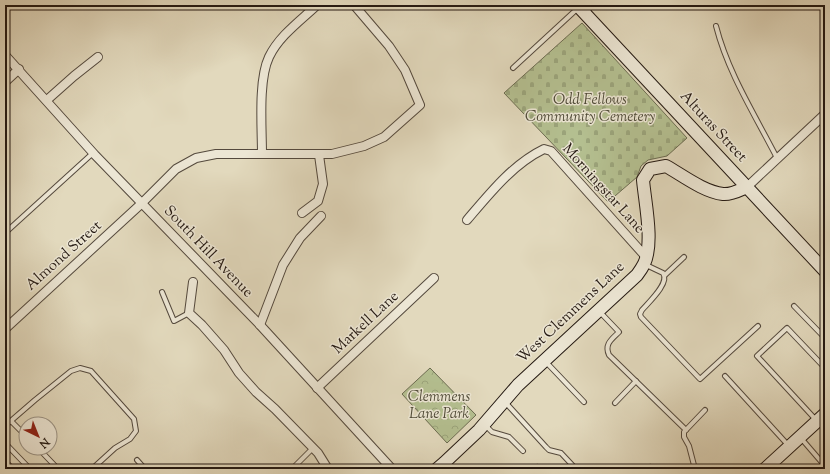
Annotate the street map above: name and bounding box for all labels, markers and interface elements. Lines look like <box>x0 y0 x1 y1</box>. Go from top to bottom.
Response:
street label: Alturas Street <box>675 87 751 167</box>
park label: Odd Fellows Community Cemetery <box>525 90 655 128</box>
street label: Morningstar Lane <box>557 139 649 239</box>
street label: South Hill Avenue <box>159 201 257 303</box>
street label: Almond Street <box>21 216 107 296</box>
street label: West Clemmens Lane <box>512 257 630 369</box>
street label: Markell Lane <box>328 287 404 359</box>
park label: Clemmens Lane Park <box>408 387 470 425</box>
north arrow <box>18 416 58 456</box>
text: N <box>35 433 54 452</box>

